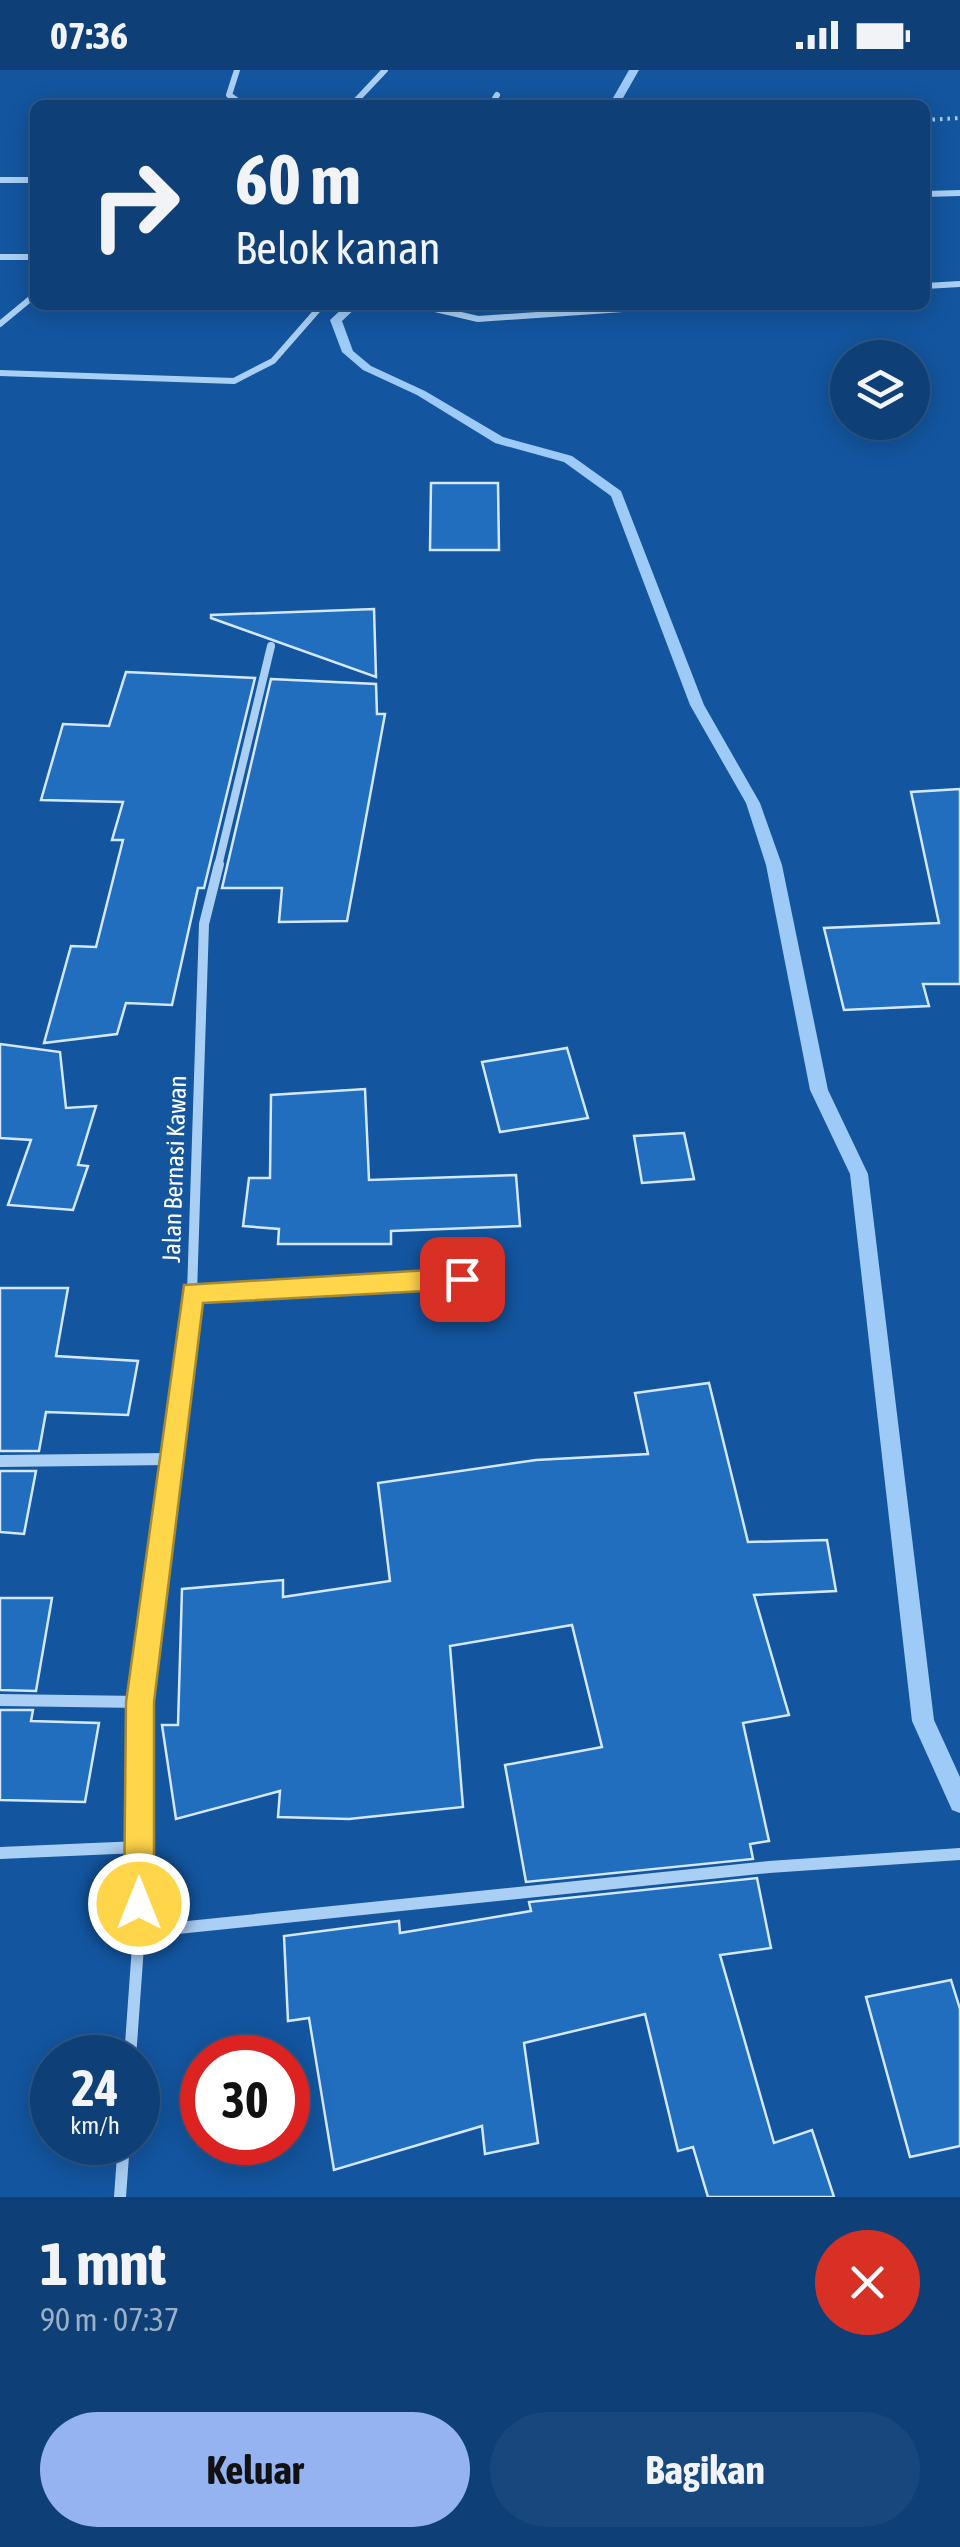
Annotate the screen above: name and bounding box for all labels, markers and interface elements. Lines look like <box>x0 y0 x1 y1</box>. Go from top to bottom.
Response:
text: 07:36 <box>50 14 128 57</box>
text: 60 m <box>235 139 361 219</box>
icon: right <box>70 140 200 270</box>
text: Belok kanan <box>235 222 441 274</box>
map controls <box>830 340 930 440</box>
button: layers <box>830 340 930 440</box>
street label: Jalan Bernasi Kawan <box>157 1075 191 1263</box>
pin <box>420 1237 505 1322</box>
icon: arrive <box>435 1252 490 1307</box>
position arrow <box>87 1852 191 1956</box>
speed limit sign: 30 <box>180 2035 310 2165</box>
text: 24 <box>71 2059 118 2117</box>
text: km/h <box>70 2111 120 2139</box>
text: 1 mnt <box>40 2229 166 2298</box>
button: close <box>815 2230 920 2335</box>
text: 90 m · 07:37 <box>40 2301 179 2338</box>
button: Keluar <box>40 2412 470 2527</box>
button: Bagikan <box>490 2412 920 2527</box>

